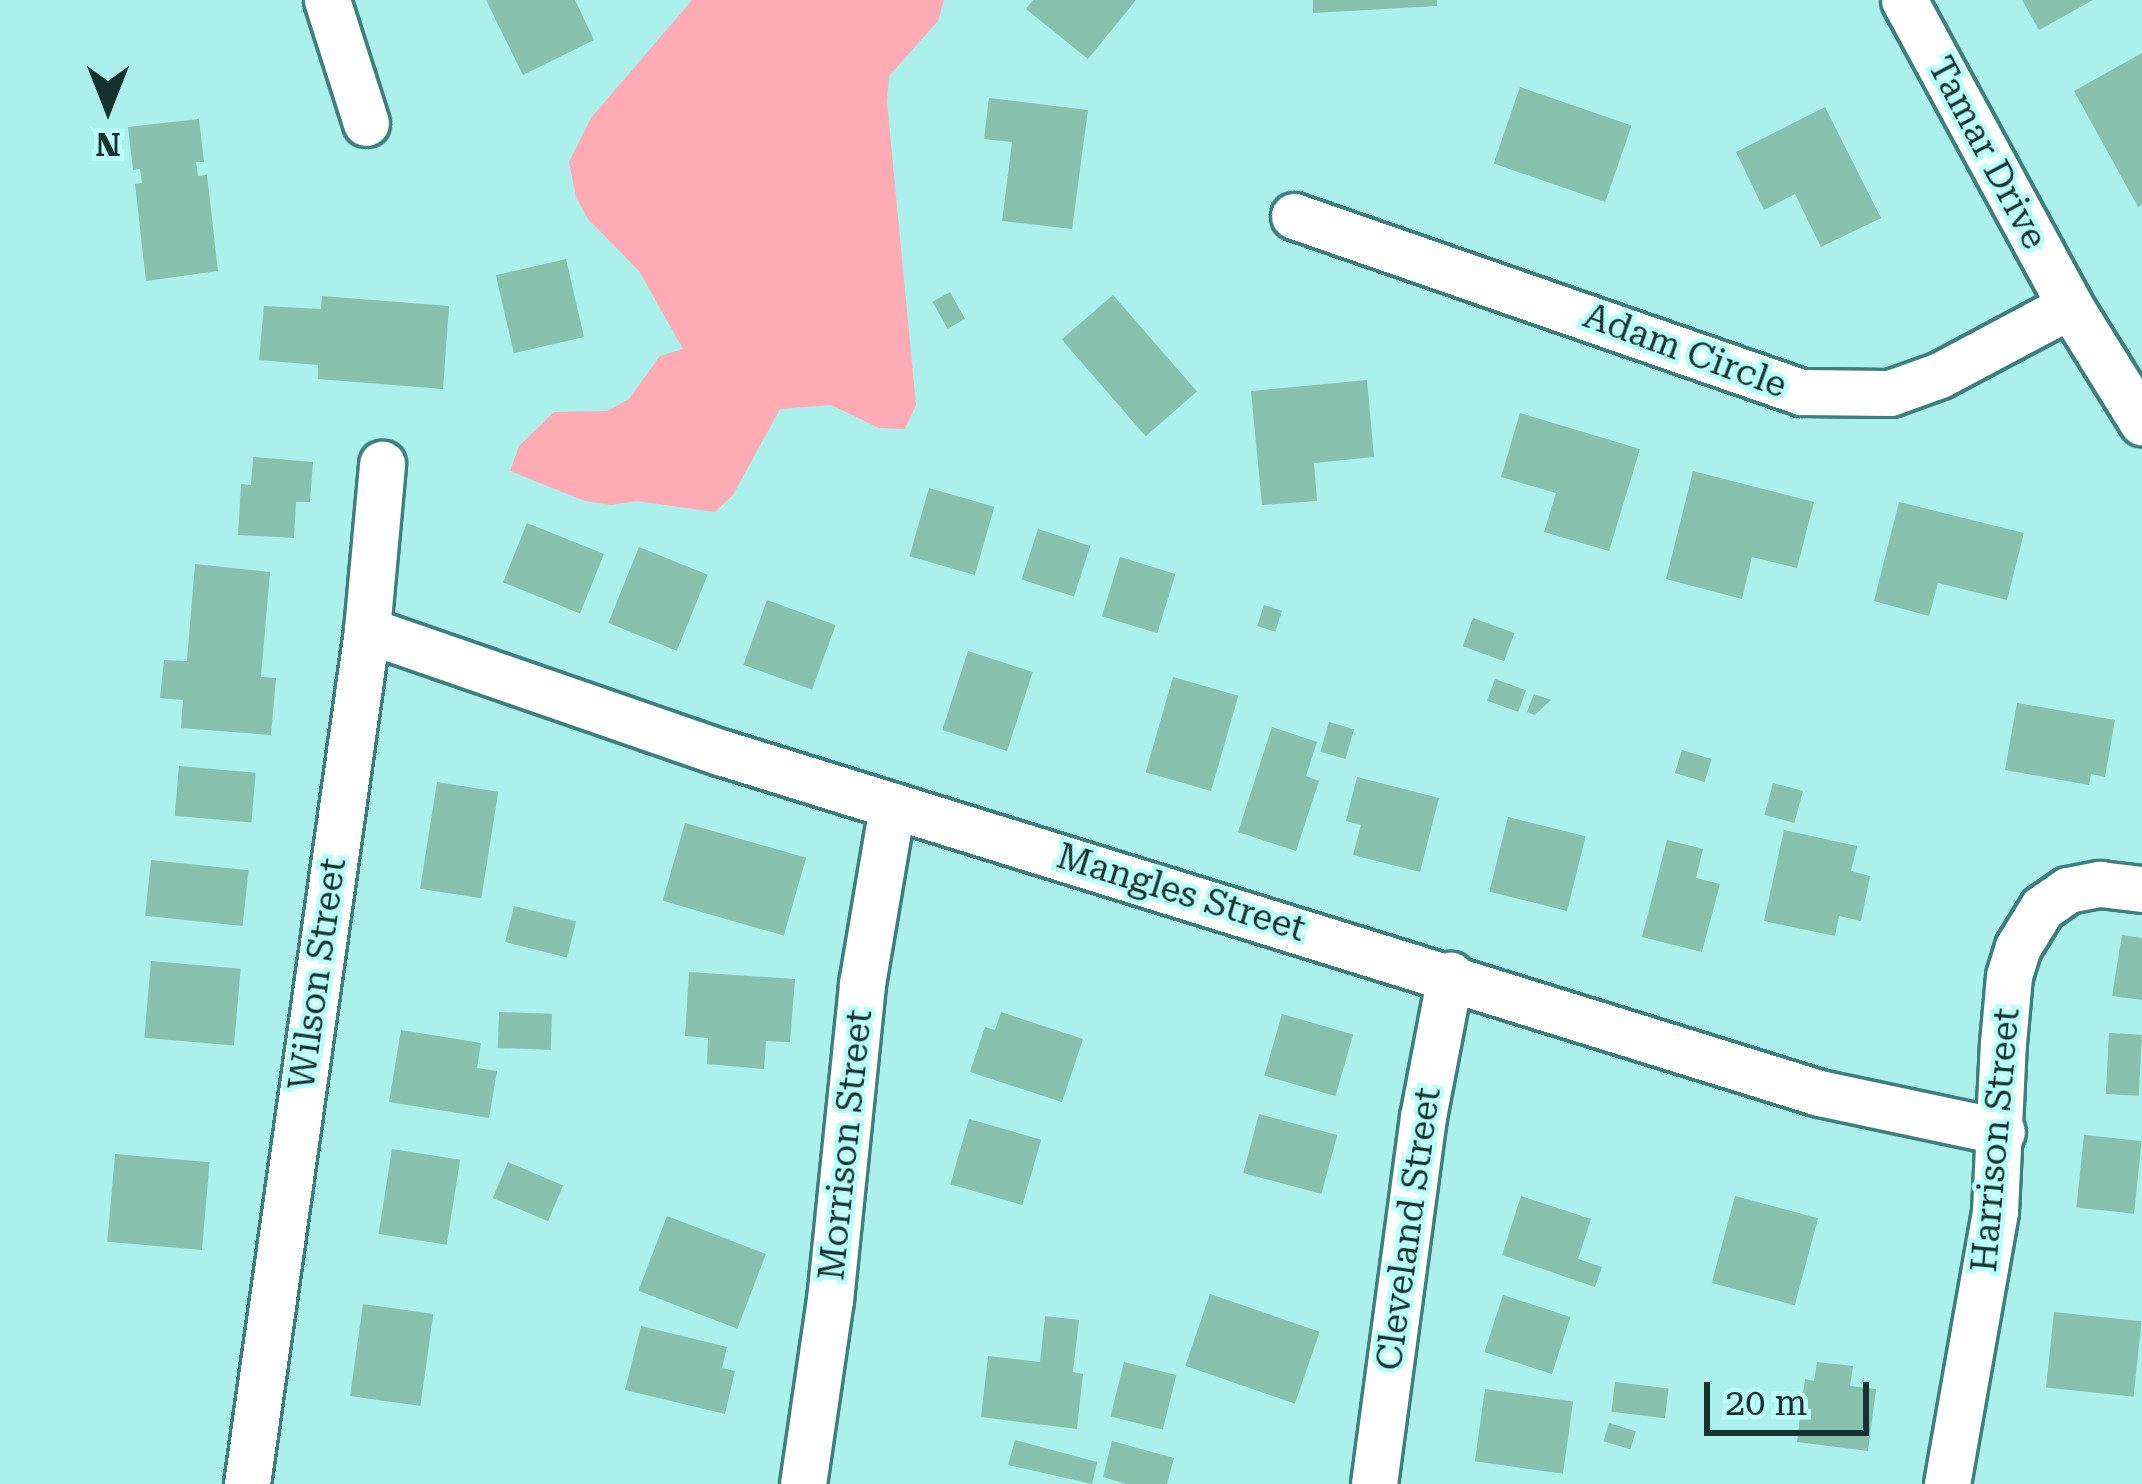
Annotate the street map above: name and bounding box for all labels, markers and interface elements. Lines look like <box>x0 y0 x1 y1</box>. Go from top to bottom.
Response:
north arrow <box>48 48 168 168</box>
street label: Tamar Drive <box>1918 49 2056 257</box>
text: N <box>95 125 121 164</box>
street label: Adam Circle <box>1578 294 1792 408</box>
street label: Mangles Street <box>1052 835 1310 951</box>
street label: Wilson Street <box>280 855 356 1093</box>
street label: Harrison Street <box>1963 1006 2029 1274</box>
street label: Morrison Street <box>810 1008 882 1282</box>
street label: Cleveland Street <box>1368 1085 1450 1373</box>
scale bar <box>1710 1358 1875 1432</box>
text: 20 m <box>1725 1382 1807 1424</box>

